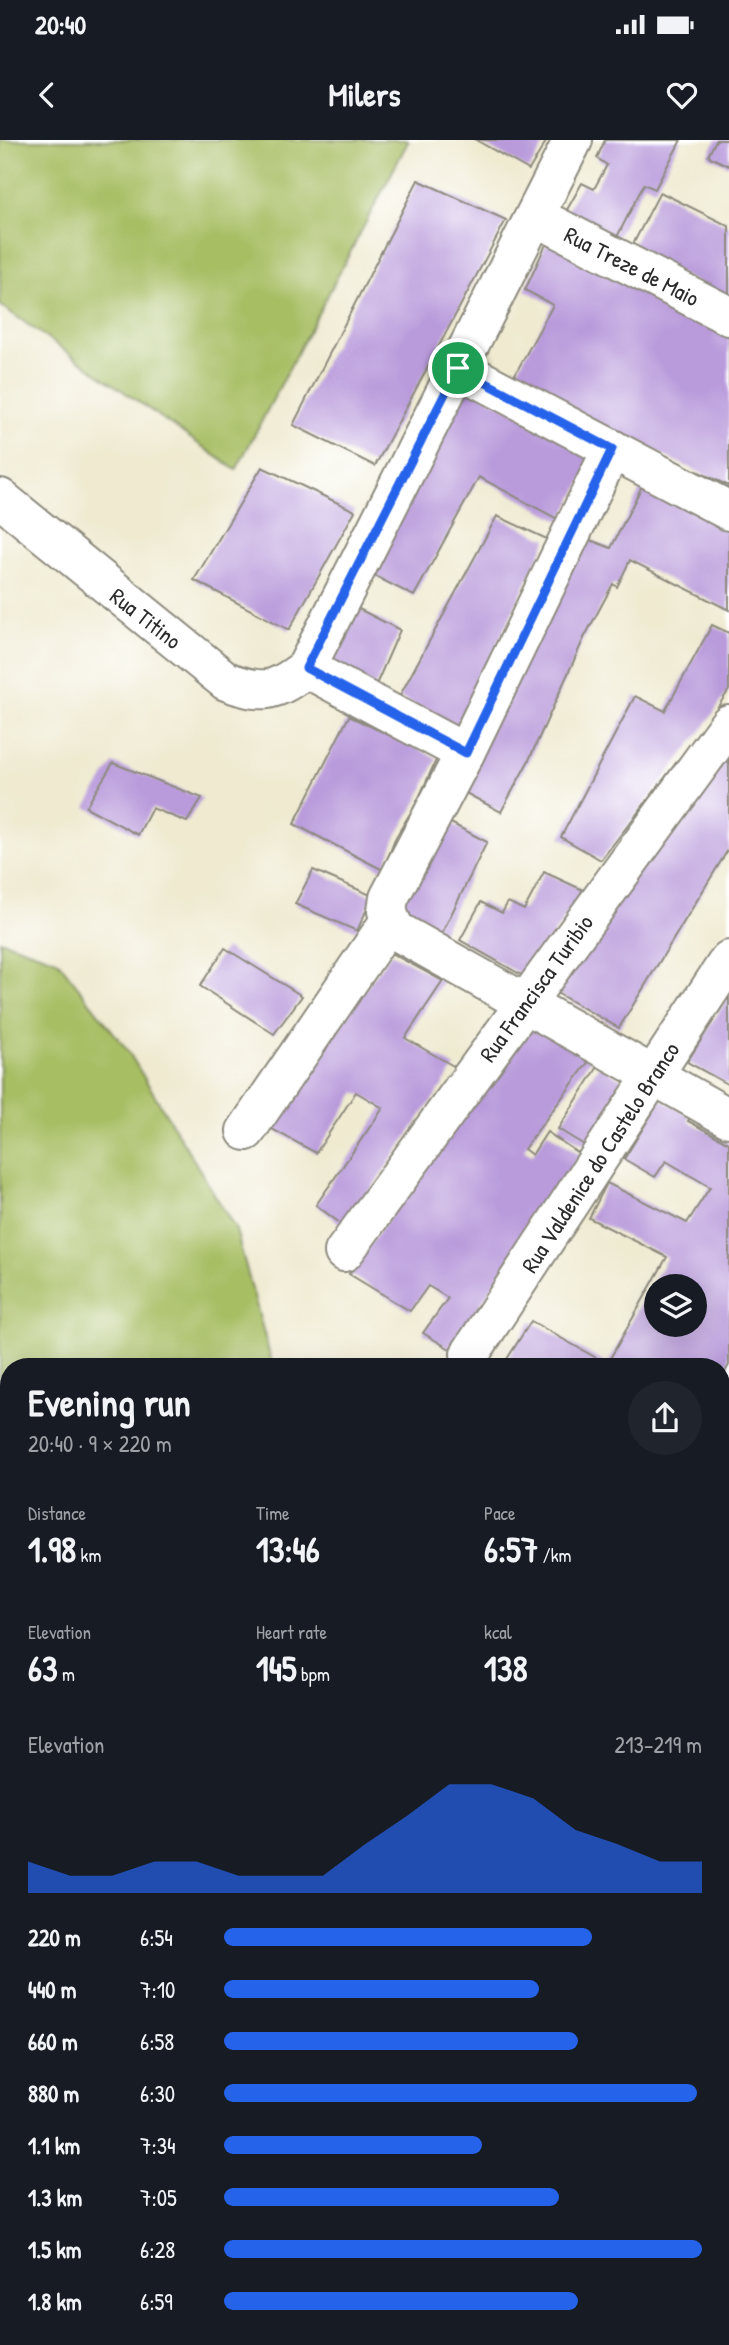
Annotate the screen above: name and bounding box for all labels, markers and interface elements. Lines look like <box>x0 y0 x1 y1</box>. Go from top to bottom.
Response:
text: 20:40 <box>35 7 86 42</box>
text: Milers <box>328 73 401 116</box>
icon: back <box>28 76 66 114</box>
icon: heart <box>663 76 701 114</box>
street label: Rua Treze de Maio <box>559 219 705 313</box>
pin <box>428 338 488 398</box>
icon: arrive <box>439 349 477 387</box>
street label: Rua Titino <box>104 580 188 656</box>
street label: Rua Francisca Turibio <box>472 908 600 1068</box>
street label: Rua Valdenice do Castelo Branco <box>514 1036 686 1278</box>
map controls <box>644 1274 707 1337</box>
button: layers <box>644 1274 707 1337</box>
text: Evening run <box>28 1376 191 1428</box>
button: share <box>628 1381 702 1455</box>
text: 20:40 · 9 × 220 m <box>28 1428 172 1459</box>
text: Distance <box>28 1500 86 1526</box>
text: Time <box>256 1500 290 1526</box>
text: Pace <box>484 1500 516 1526</box>
text: 1.98 <box>28 1526 76 1573</box>
text: 13:46 <box>256 1526 320 1573</box>
text: 6:57 <box>484 1526 538 1573</box>
text: km <box>76 1542 101 1568</box>
text: /km <box>538 1542 571 1568</box>
text: Elevation <box>28 1619 91 1645</box>
text: Heart rate <box>256 1619 327 1645</box>
text: kcal <box>484 1619 512 1645</box>
text: 63 <box>28 1645 58 1692</box>
text: 145 <box>256 1645 297 1692</box>
text: 138 <box>484 1645 528 1692</box>
text: m <box>58 1661 75 1687</box>
text: bpm <box>297 1661 330 1687</box>
text: Elevation <box>28 1729 104 1760</box>
text: 213–219 m <box>614 1729 702 1760</box>
text: 220 m <box>28 1922 81 1953</box>
text: 6:54 <box>140 1922 173 1953</box>
text: 440 m <box>28 1974 76 2005</box>
text: 7:10 <box>140 1974 175 2005</box>
text: 660 m <box>28 2026 78 2057</box>
text: 6:58 <box>140 2026 174 2057</box>
text: 880 m <box>28 2078 79 2109</box>
text: 6:30 <box>140 2078 175 2109</box>
text: 1.1 km <box>28 2130 80 2161</box>
text: 7:34 <box>140 2130 176 2161</box>
text: 1.3 km <box>28 2182 82 2213</box>
text: 7:05 <box>140 2182 177 2213</box>
text: 1.5 km <box>28 2234 81 2265</box>
text: 6:28 <box>140 2234 175 2265</box>
text: 1.8 km <box>28 2286 82 2317</box>
text: 6:59 <box>140 2286 173 2317</box>

